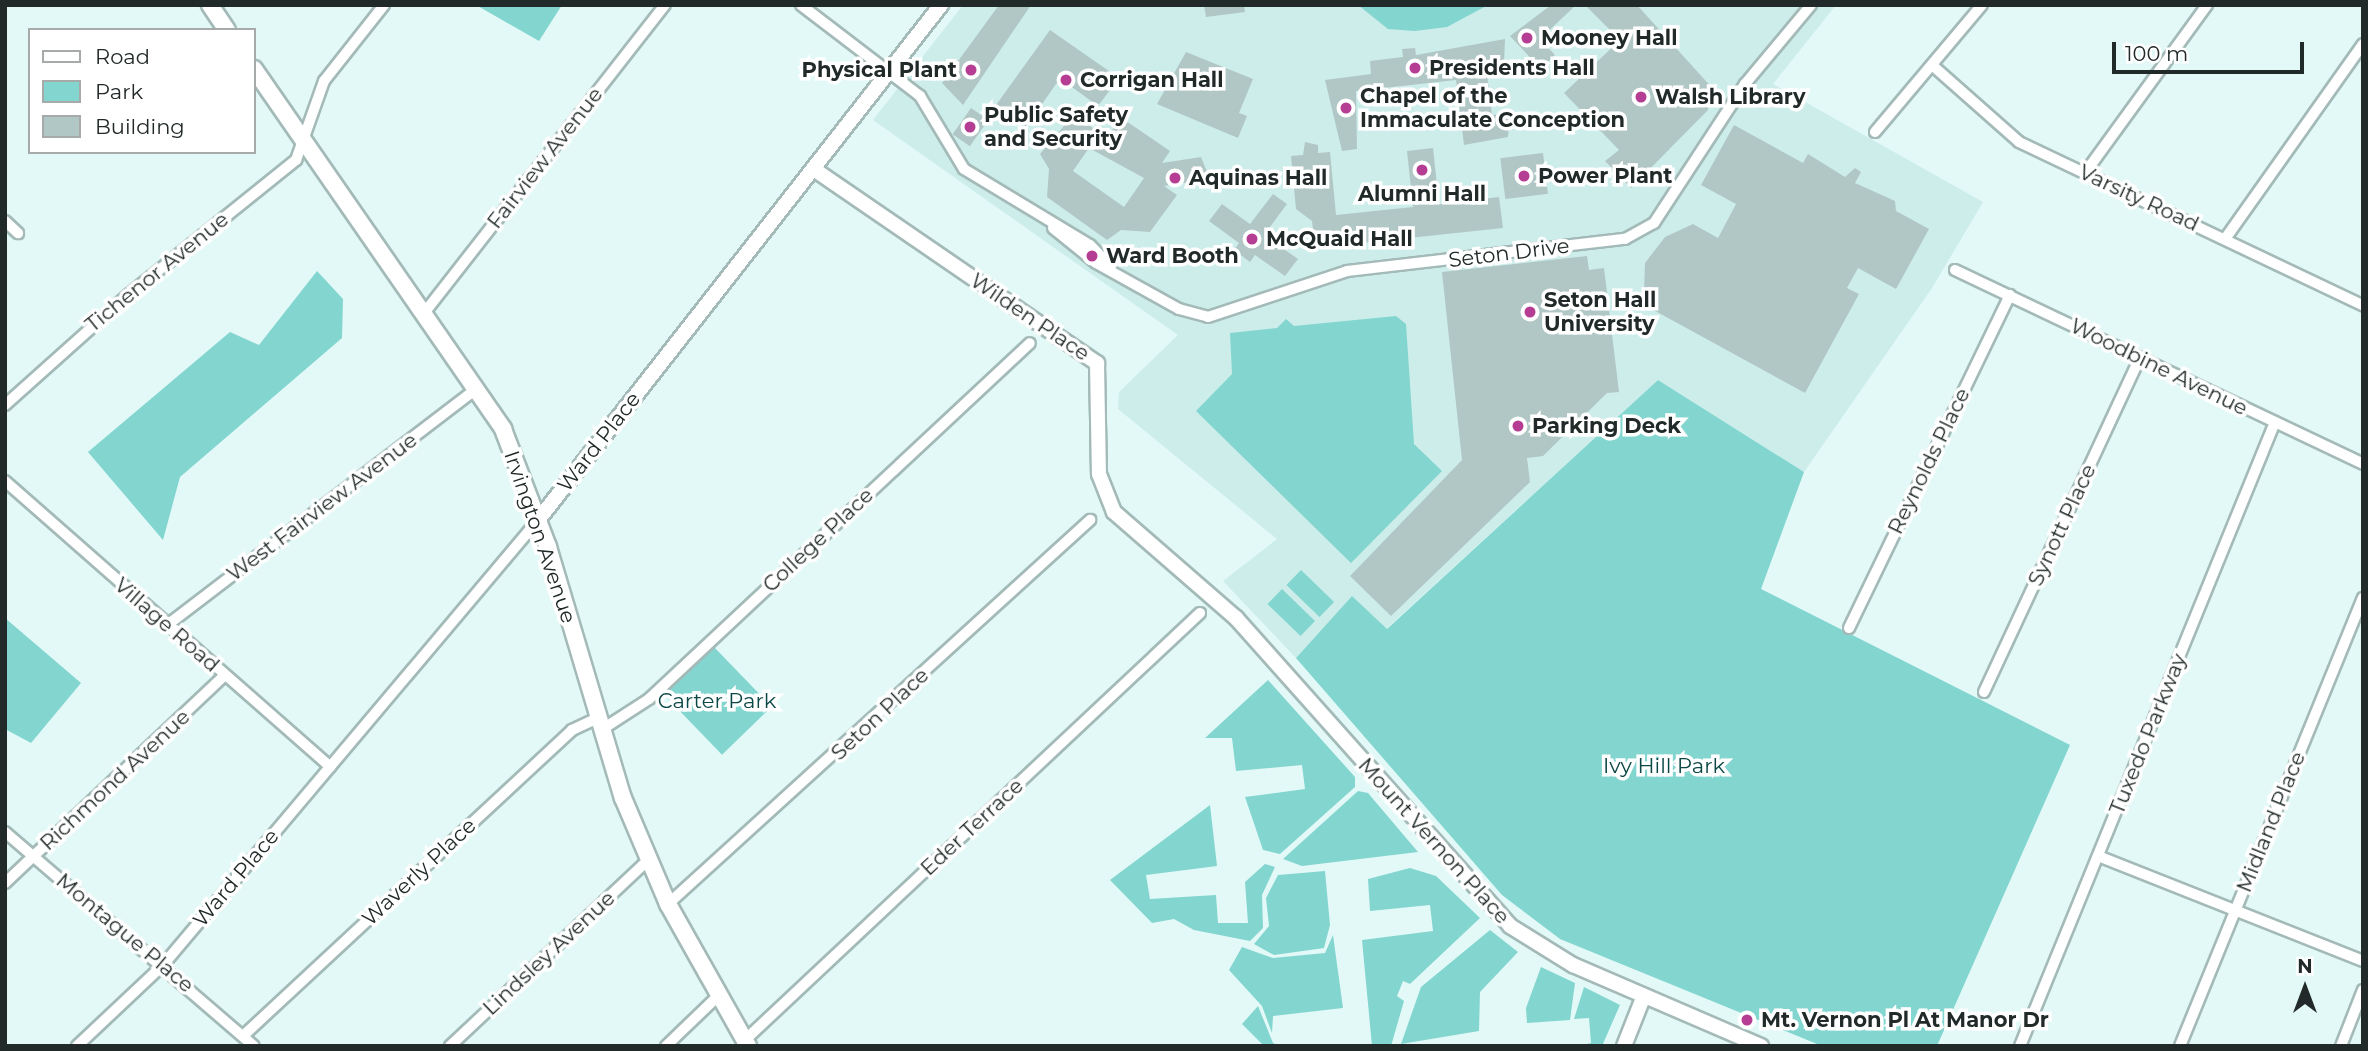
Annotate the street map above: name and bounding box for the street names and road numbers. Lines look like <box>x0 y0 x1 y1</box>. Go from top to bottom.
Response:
street label: Fairview Avenue <box>482 82 608 234</box>
street label: Varsity Road <box>2075 159 2203 237</box>
street label: Tichenor Avenue <box>80 207 234 337</box>
street label: Seton Drive <box>1447 233 1571 273</box>
street label: Wilden Place <box>966 268 1094 366</box>
street label: Woodbine Avenue <box>2066 313 2252 421</box>
street label: Reynolds Place <box>1883 384 1975 538</box>
street label: Ward Place <box>552 387 646 497</box>
street label: West Fairview Avenue <box>222 427 422 587</box>
street label: Irvington Avenue <box>499 447 581 627</box>
street label: Synott Place <box>2023 460 2101 590</box>
street label: College Place <box>758 483 878 597</box>
street label: Village Road <box>109 572 225 678</box>
street label: Tuxedo Parkway <box>2104 650 2192 818</box>
street label: Seton Place <box>826 662 934 766</box>
street label: Richmond Avenue <box>35 704 195 856</box>
street label: Midland Place <box>2231 748 2311 896</box>
street label: Mount Vernon Place <box>1353 753 1515 929</box>
street label: Eder Terrace <box>916 773 1028 881</box>
street label: Waverly Place <box>357 813 481 931</box>
street label: Ward Place <box>188 824 284 932</box>
street label: Montague Place <box>51 868 199 998</box>
street label: Lindsley Avenue <box>478 885 620 1021</box>

